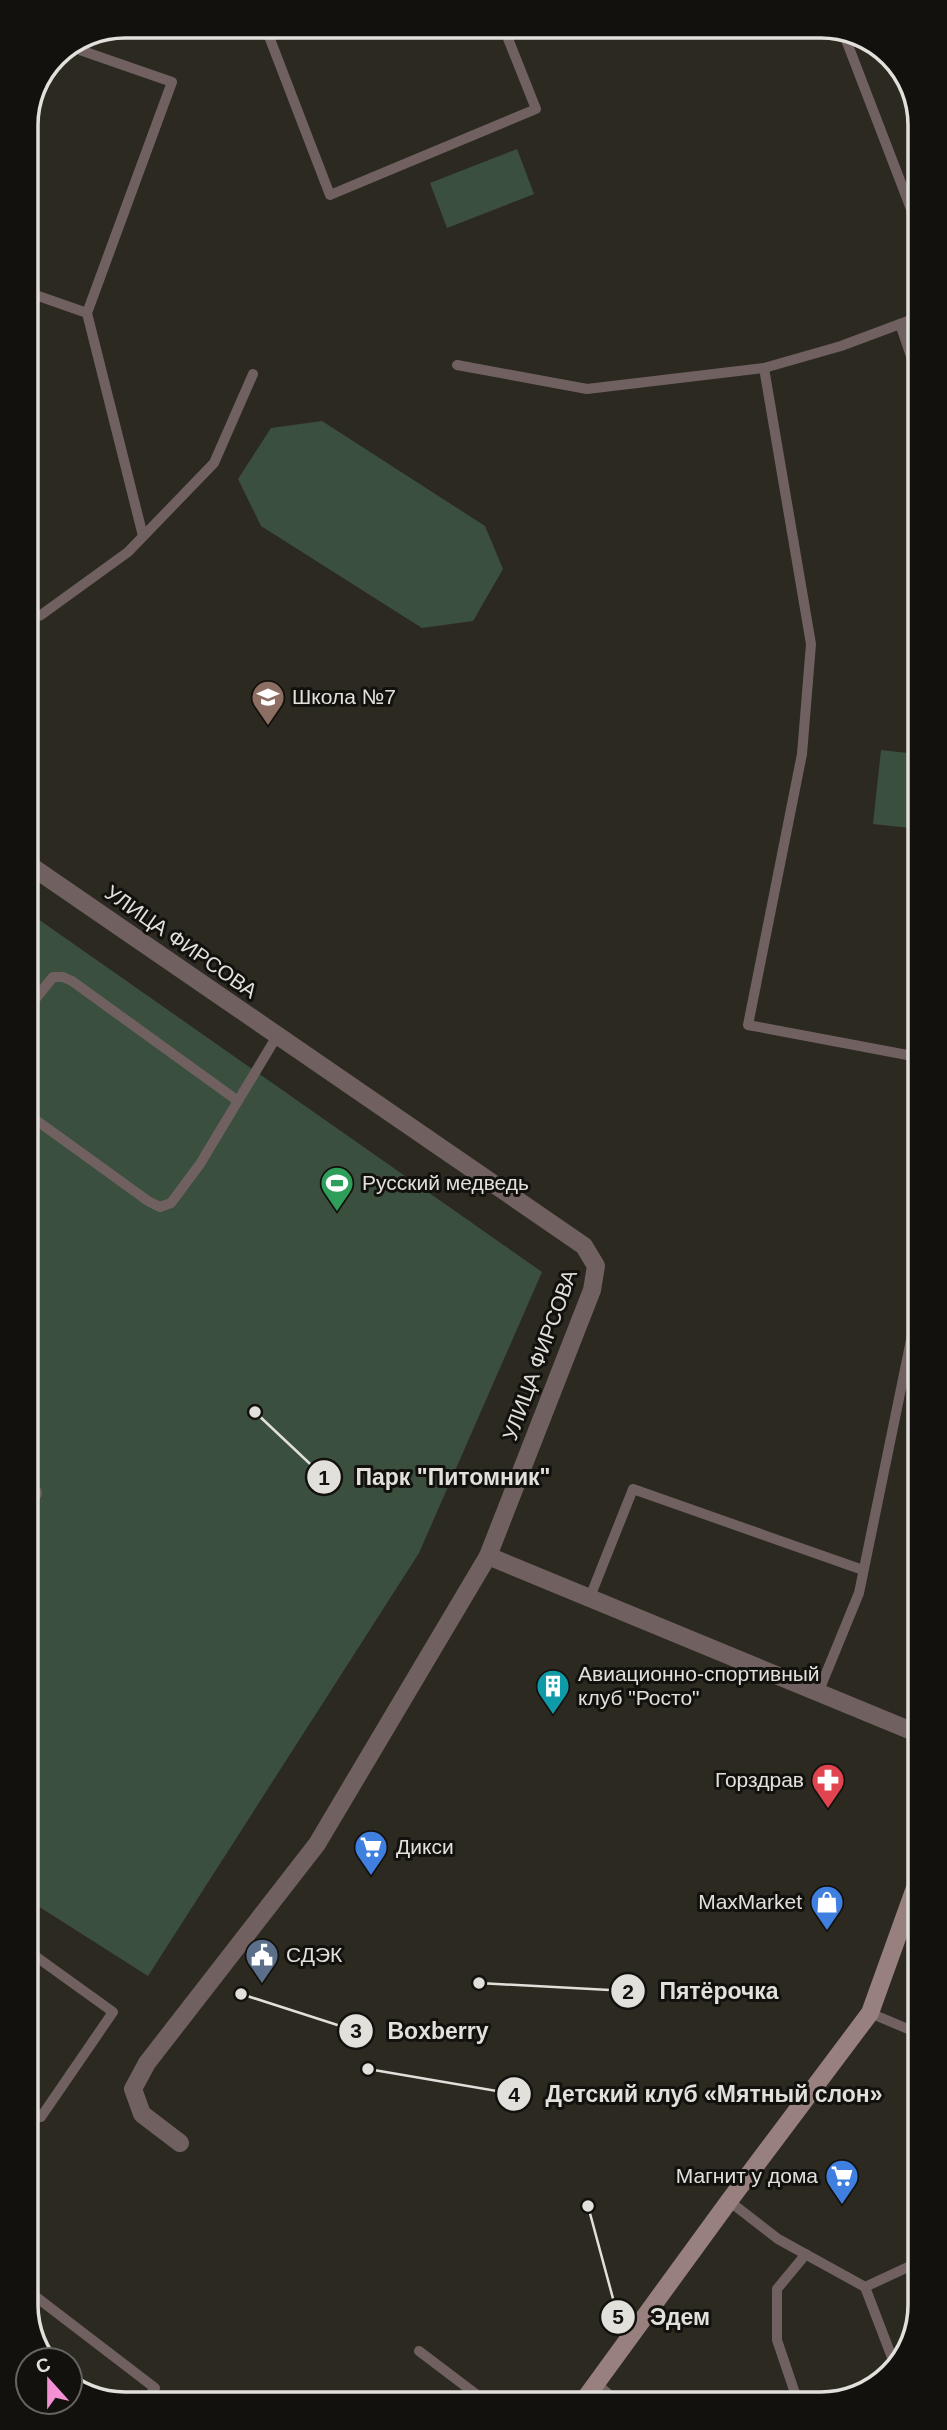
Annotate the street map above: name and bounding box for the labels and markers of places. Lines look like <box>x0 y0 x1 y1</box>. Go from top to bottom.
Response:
school or university icon: Школа №7 <box>249 678 287 727</box>
place label: Школа №7 <box>292 685 396 708</box>
sports icon: Русский медведь <box>318 1164 356 1213</box>
place label: Русский медведь <box>362 1171 529 1194</box>
callout: Парк "Питомник" <box>306 1455 564 1499</box>
place label: Авиационно-спортивный клуб "Росто" <box>578 1662 820 1709</box>
building icon: Авиационно-спортивный клуб "Росто" <box>534 1667 572 1716</box>
pharmacy icon: Горздрав <box>809 1761 847 1810</box>
place label: Горздрав <box>715 1768 804 1791</box>
supermarket icon: Дикси <box>352 1828 390 1877</box>
place label: Дикси <box>396 1835 454 1858</box>
shop icon: MaxMarket <box>808 1883 846 1932</box>
place label: MaxMarket <box>698 1890 802 1913</box>
public building icon: СДЭК <box>243 1936 281 1985</box>
place label: СДЭК <box>286 1943 343 1966</box>
callout: Пятёрочка <box>610 1969 792 2013</box>
callout: Boxberry <box>338 2009 502 2053</box>
callout: Детский клуб «Мятный слон» <box>497 2072 897 2116</box>
supermarket icon: Магнит у дома <box>823 2157 861 2206</box>
place label: Магнит у дома <box>676 2164 818 2187</box>
callout: Эдем <box>601 2295 724 2339</box>

